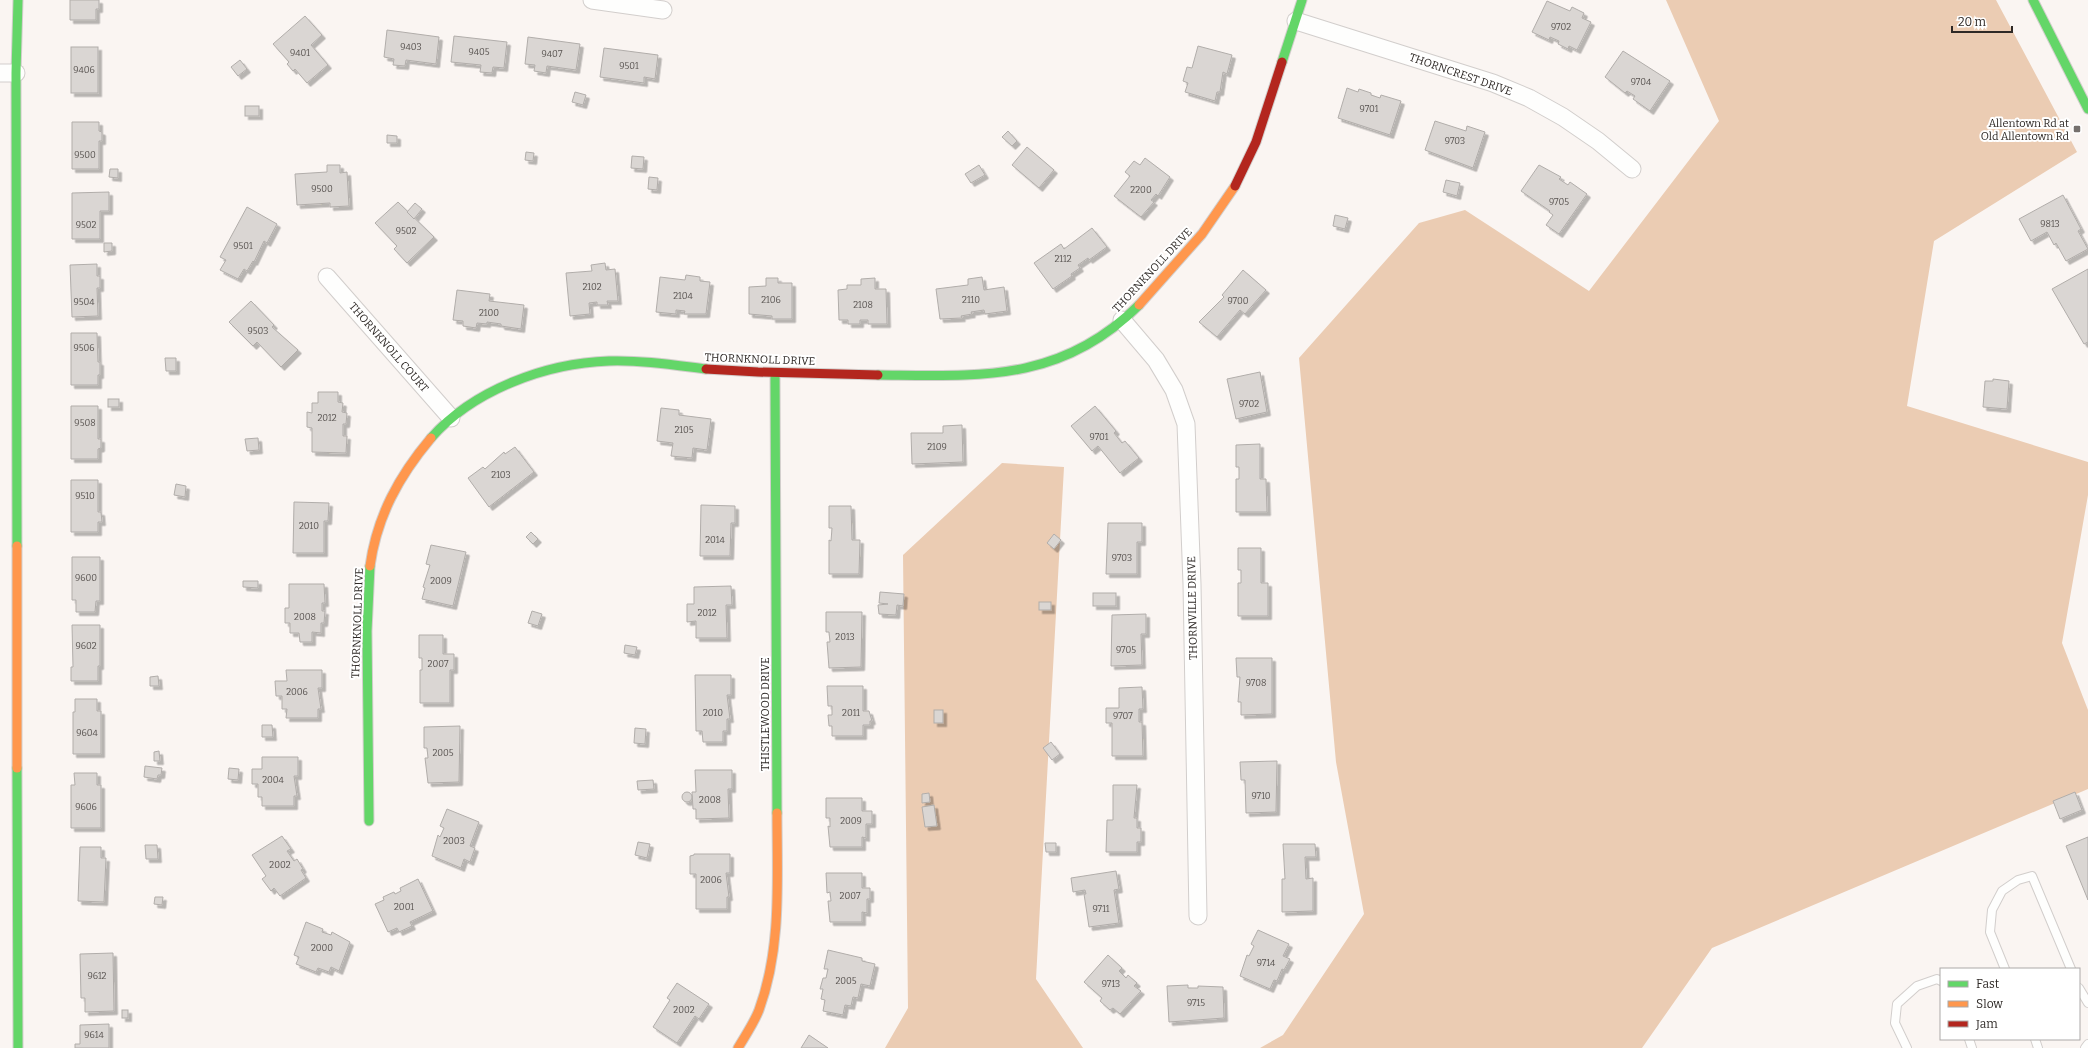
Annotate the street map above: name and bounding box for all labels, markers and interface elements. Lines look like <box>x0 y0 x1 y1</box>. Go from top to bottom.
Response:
scale bar <box>1952 8 2012 34</box>
text: 20 m <box>1958 15 1987 29</box>
house number: 9702 <box>1551 22 1571 32</box>
house number: 9403 <box>400 42 422 52</box>
house number: 9405 <box>468 47 490 57</box>
house number: 9401 <box>290 48 310 58</box>
house number: 9407 <box>542 49 563 59</box>
street label: THORNCREST DRIVE <box>1408 51 1514 98</box>
house number: 9501 <box>619 61 639 71</box>
house number: 9406 <box>73 65 95 75</box>
house number: 9704 <box>1631 77 1652 87</box>
house number: 9701 <box>1360 104 1379 114</box>
place label: Allentown Rd at Old Allentown Rd <box>1981 117 2069 143</box>
marker: Allentown Rd at Old Allentown Rd <box>2072 124 2082 134</box>
house number: 9703 <box>1445 136 1465 146</box>
house number: 9500 <box>74 150 96 160</box>
house number: 9500 <box>311 184 333 194</box>
house number: 2200 <box>1130 185 1152 195</box>
house number: 9705 <box>1549 197 1569 207</box>
house number: 9813 <box>2040 219 2060 229</box>
house number: 9502 <box>76 220 96 230</box>
street label: THORNKNOLL DRIVE <box>1110 225 1195 315</box>
house number: 9502 <box>396 226 416 236</box>
house number: 9501 <box>233 241 253 251</box>
house number: 2112 <box>1054 254 1072 264</box>
house number: 2102 <box>582 282 602 292</box>
house number: 2104 <box>673 291 694 301</box>
house number: 2106 <box>761 295 781 305</box>
house number: 2110 <box>962 295 980 305</box>
house number: 9700 <box>1227 296 1249 306</box>
house number: 9504 <box>73 297 95 307</box>
street label: THORNKNOLL COURT <box>346 300 431 395</box>
house number: 2108 <box>853 300 873 310</box>
house number: 2100 <box>479 308 499 318</box>
house number: 9503 <box>248 326 268 336</box>
house number: 9506 <box>73 343 95 353</box>
street label: THORNKNOLL DRIVE <box>704 351 816 368</box>
house number: 9702 <box>1239 399 1259 409</box>
house number: 2012 <box>317 413 337 423</box>
house number: 9508 <box>74 418 96 428</box>
house number: 2105 <box>674 425 694 435</box>
house number: 9701 <box>1090 432 1109 442</box>
house number: 2109 <box>927 442 947 452</box>
house number: 2103 <box>491 470 511 480</box>
house number: 9510 <box>75 491 95 501</box>
house number: 2010 <box>299 521 319 531</box>
house number: 2014 <box>705 535 726 545</box>
house number: 9703 <box>1112 553 1132 563</box>
street label: THORNVILLE DRIVE <box>1185 556 1200 660</box>
street label: THORNKNOLL DRIVE <box>349 567 366 679</box>
house number: 9600 <box>75 573 97 583</box>
house number: 2009 <box>430 576 452 586</box>
house number: 2012 <box>697 608 717 618</box>
house number: 2008 <box>294 612 316 622</box>
house number: 2013 <box>835 632 855 642</box>
house number: 9602 <box>75 641 97 651</box>
house number: 9705 <box>1116 645 1136 655</box>
street label: THISTLEWOOD DRIVE <box>759 657 772 771</box>
house number: 2007 <box>428 659 449 669</box>
house number: 9708 <box>1246 678 1266 688</box>
house number: 2006 <box>286 687 308 697</box>
house number: 2010 <box>703 708 723 718</box>
house number: 2011 <box>842 708 860 718</box>
house number: 9707 <box>1113 711 1133 721</box>
house number: 9604 <box>76 728 99 738</box>
house number: 2005 <box>432 748 454 758</box>
house number: 2004 <box>262 775 285 785</box>
house number: 9710 <box>1251 791 1271 801</box>
house number: 2008 <box>699 795 721 805</box>
house number: 9606 <box>75 802 97 812</box>
house number: 2009 <box>840 816 862 826</box>
house number: 2003 <box>443 836 465 846</box>
house number: 2002 <box>269 860 291 870</box>
house number: 2006 <box>700 875 722 885</box>
house number: 2007 <box>840 891 861 901</box>
house number: 2001 <box>394 902 414 912</box>
house number: 9711 <box>1092 904 1110 914</box>
house number: 2000 <box>311 943 333 953</box>
house number: 9714 <box>1257 958 1276 968</box>
legend <box>1940 968 2080 1040</box>
house number: 9612 <box>87 971 107 981</box>
house number: 2005 <box>835 976 857 986</box>
text: Fast <box>1976 977 2000 991</box>
house number: 9713 <box>1102 979 1120 989</box>
text: Slow <box>1976 997 2003 1011</box>
house number: 9715 <box>1187 998 1205 1008</box>
house number: 2002 <box>673 1005 695 1015</box>
text: Jam <box>1975 1017 1998 1031</box>
house number: 9614 <box>84 1030 104 1040</box>

